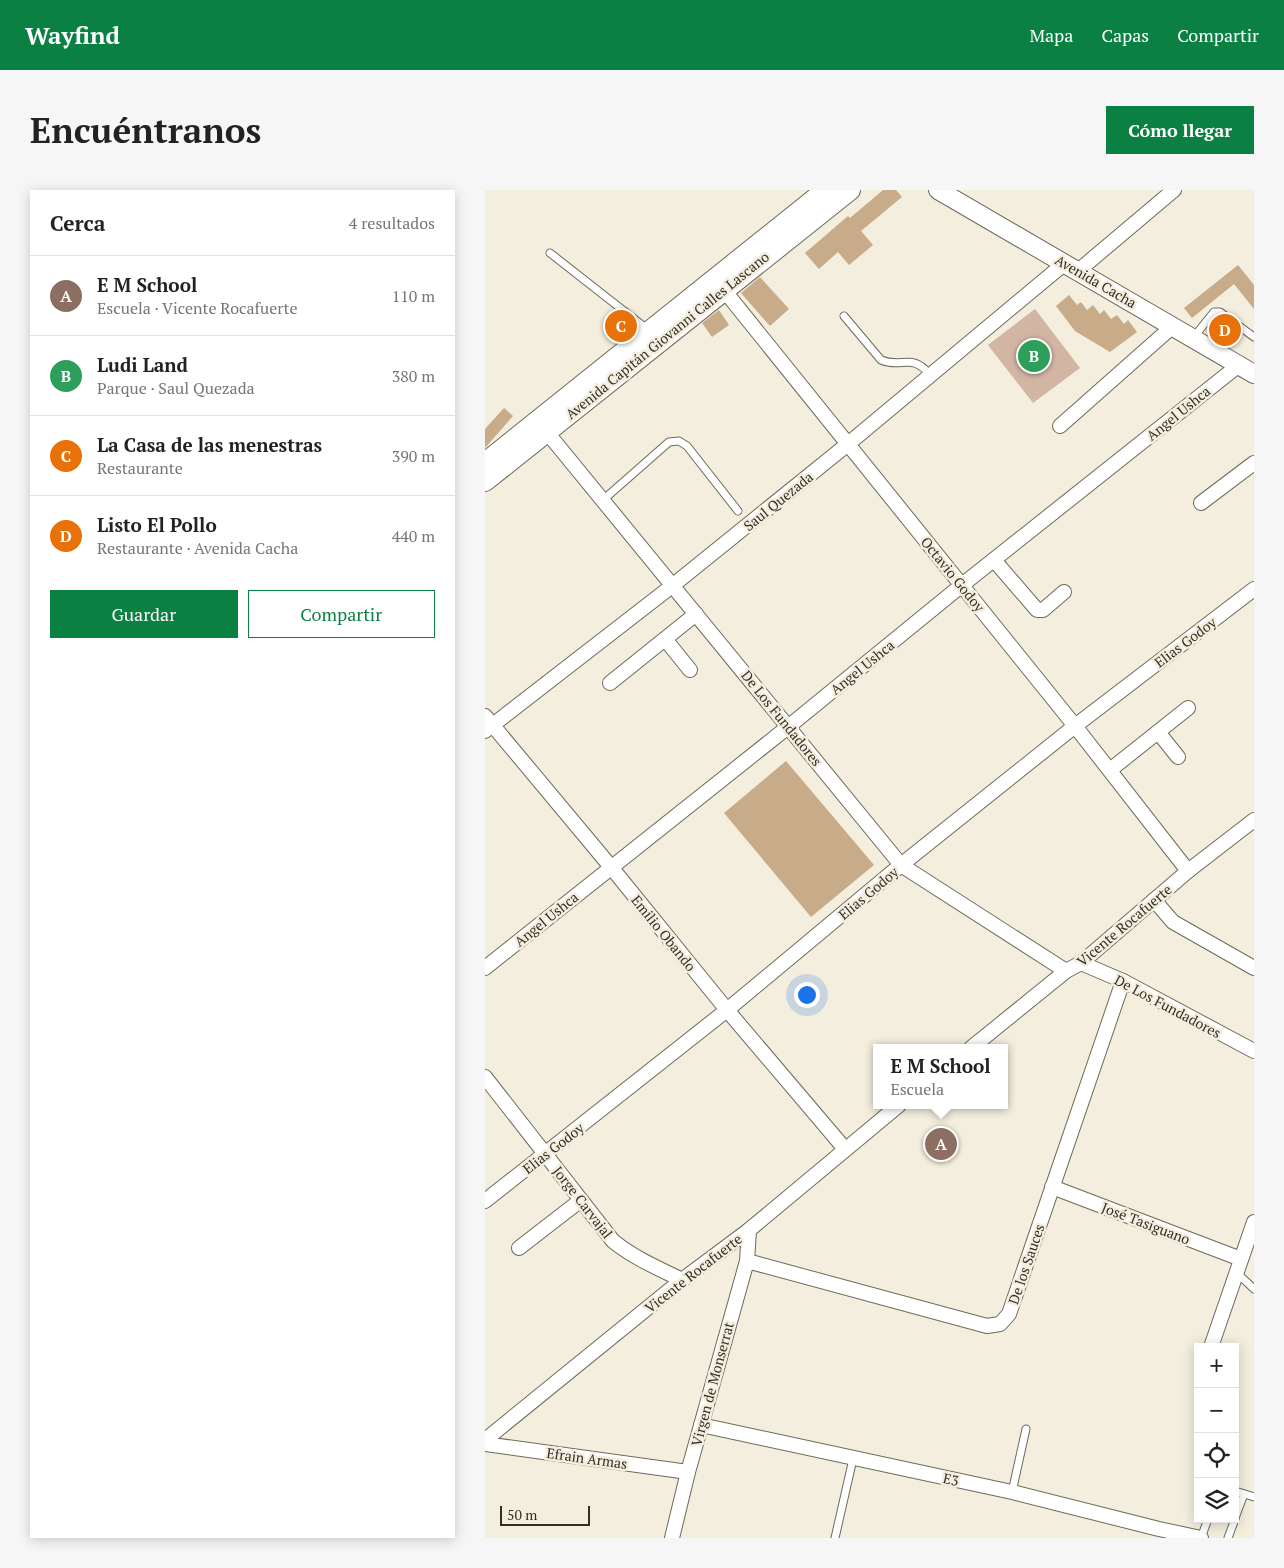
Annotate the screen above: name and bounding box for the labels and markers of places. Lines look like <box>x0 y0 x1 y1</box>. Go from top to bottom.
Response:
pin: C <box>605 307 637 345</box>
pin: D <box>1209 311 1241 349</box>
pin: B <box>1018 337 1050 375</box>
pin: A <box>925 1125 957 1163</box>

